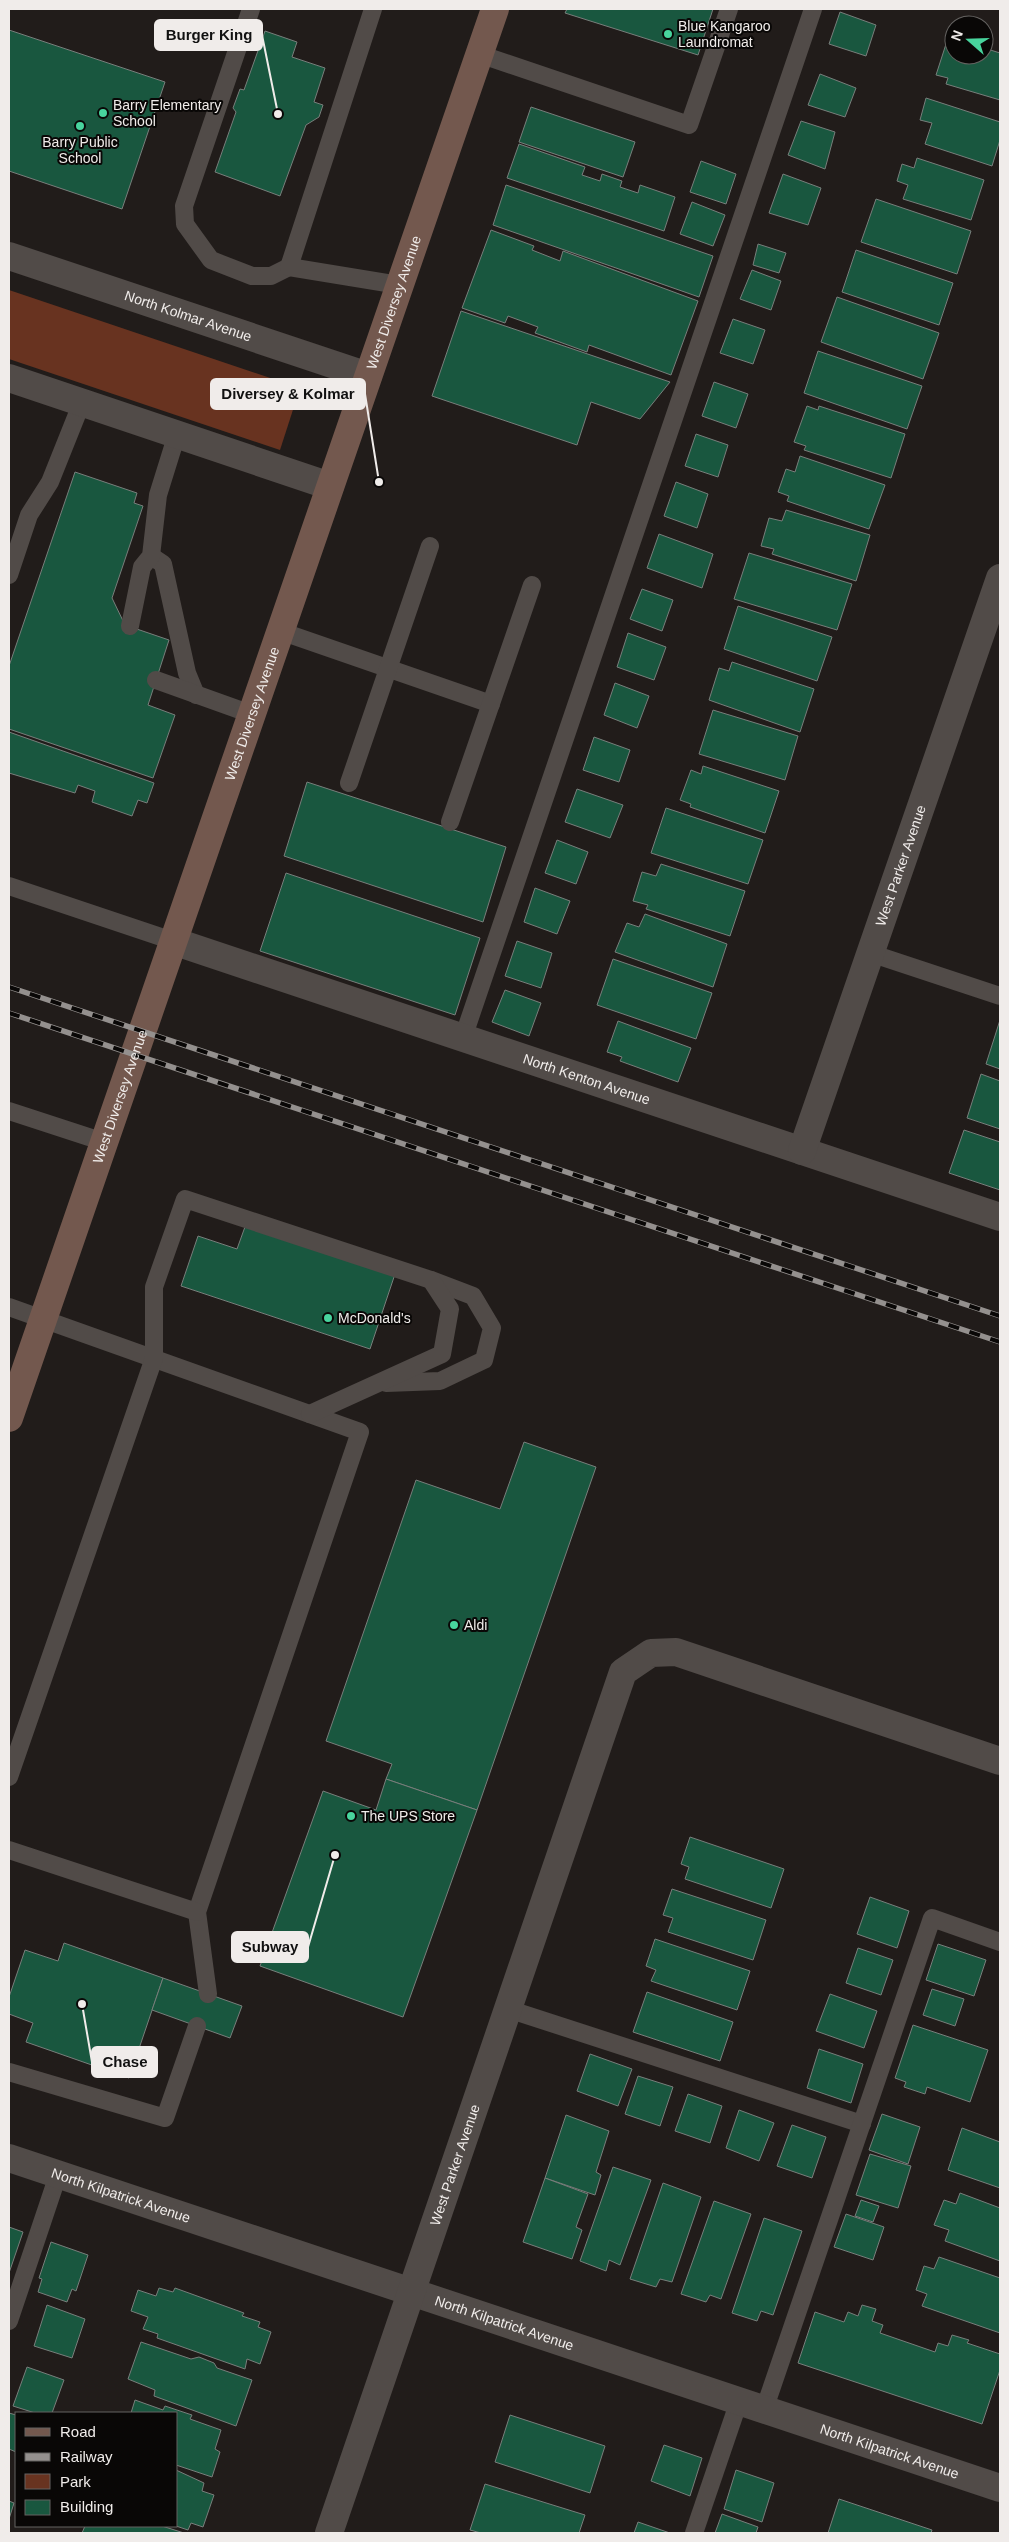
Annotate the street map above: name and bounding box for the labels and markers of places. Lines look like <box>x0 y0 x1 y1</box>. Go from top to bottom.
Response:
place label: Blue Kangaroo Laundromat <box>678 18 771 50</box>
callout: Burger King <box>155 20 262 50</box>
marker: Blue Kangaroo Laundromat <box>662 28 674 40</box>
place label: Barry Elementary School <box>113 97 221 129</box>
marker: Barry Elementary School <box>97 107 109 119</box>
marker: Barry Public School <box>74 120 86 132</box>
place label: Barry Public School <box>42 134 118 166</box>
callout: Diversey & Kolmar <box>211 379 365 409</box>
place label: McDonald's <box>338 1310 411 1326</box>
marker: McDonald's <box>322 1312 334 1324</box>
place label: Aldi <box>464 1617 487 1633</box>
marker: Aldi <box>448 1619 460 1631</box>
place label: The UPS Store <box>361 1808 455 1824</box>
marker: The UPS Store <box>345 1810 357 1822</box>
callout: Subway <box>232 1932 308 1962</box>
callout: Chase <box>92 2047 157 2077</box>

